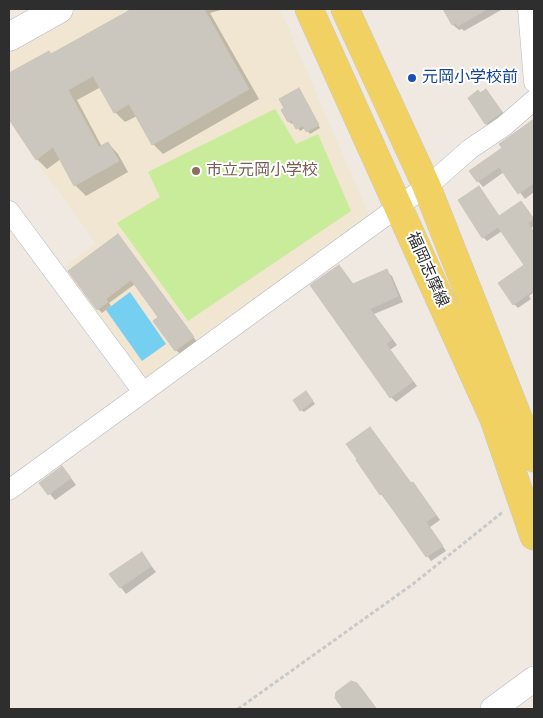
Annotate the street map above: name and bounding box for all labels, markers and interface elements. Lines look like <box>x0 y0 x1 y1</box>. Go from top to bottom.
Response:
place label: 元岡小学校前 <box>422 68 518 88</box>
marker: 元岡小学校前 <box>406 72 418 84</box>
place label: 市立元岡小学校 <box>206 161 318 181</box>
marker: 市立元岡小学校 <box>190 165 202 177</box>
street label: 福岡志摩線 <box>402 230 452 310</box>

